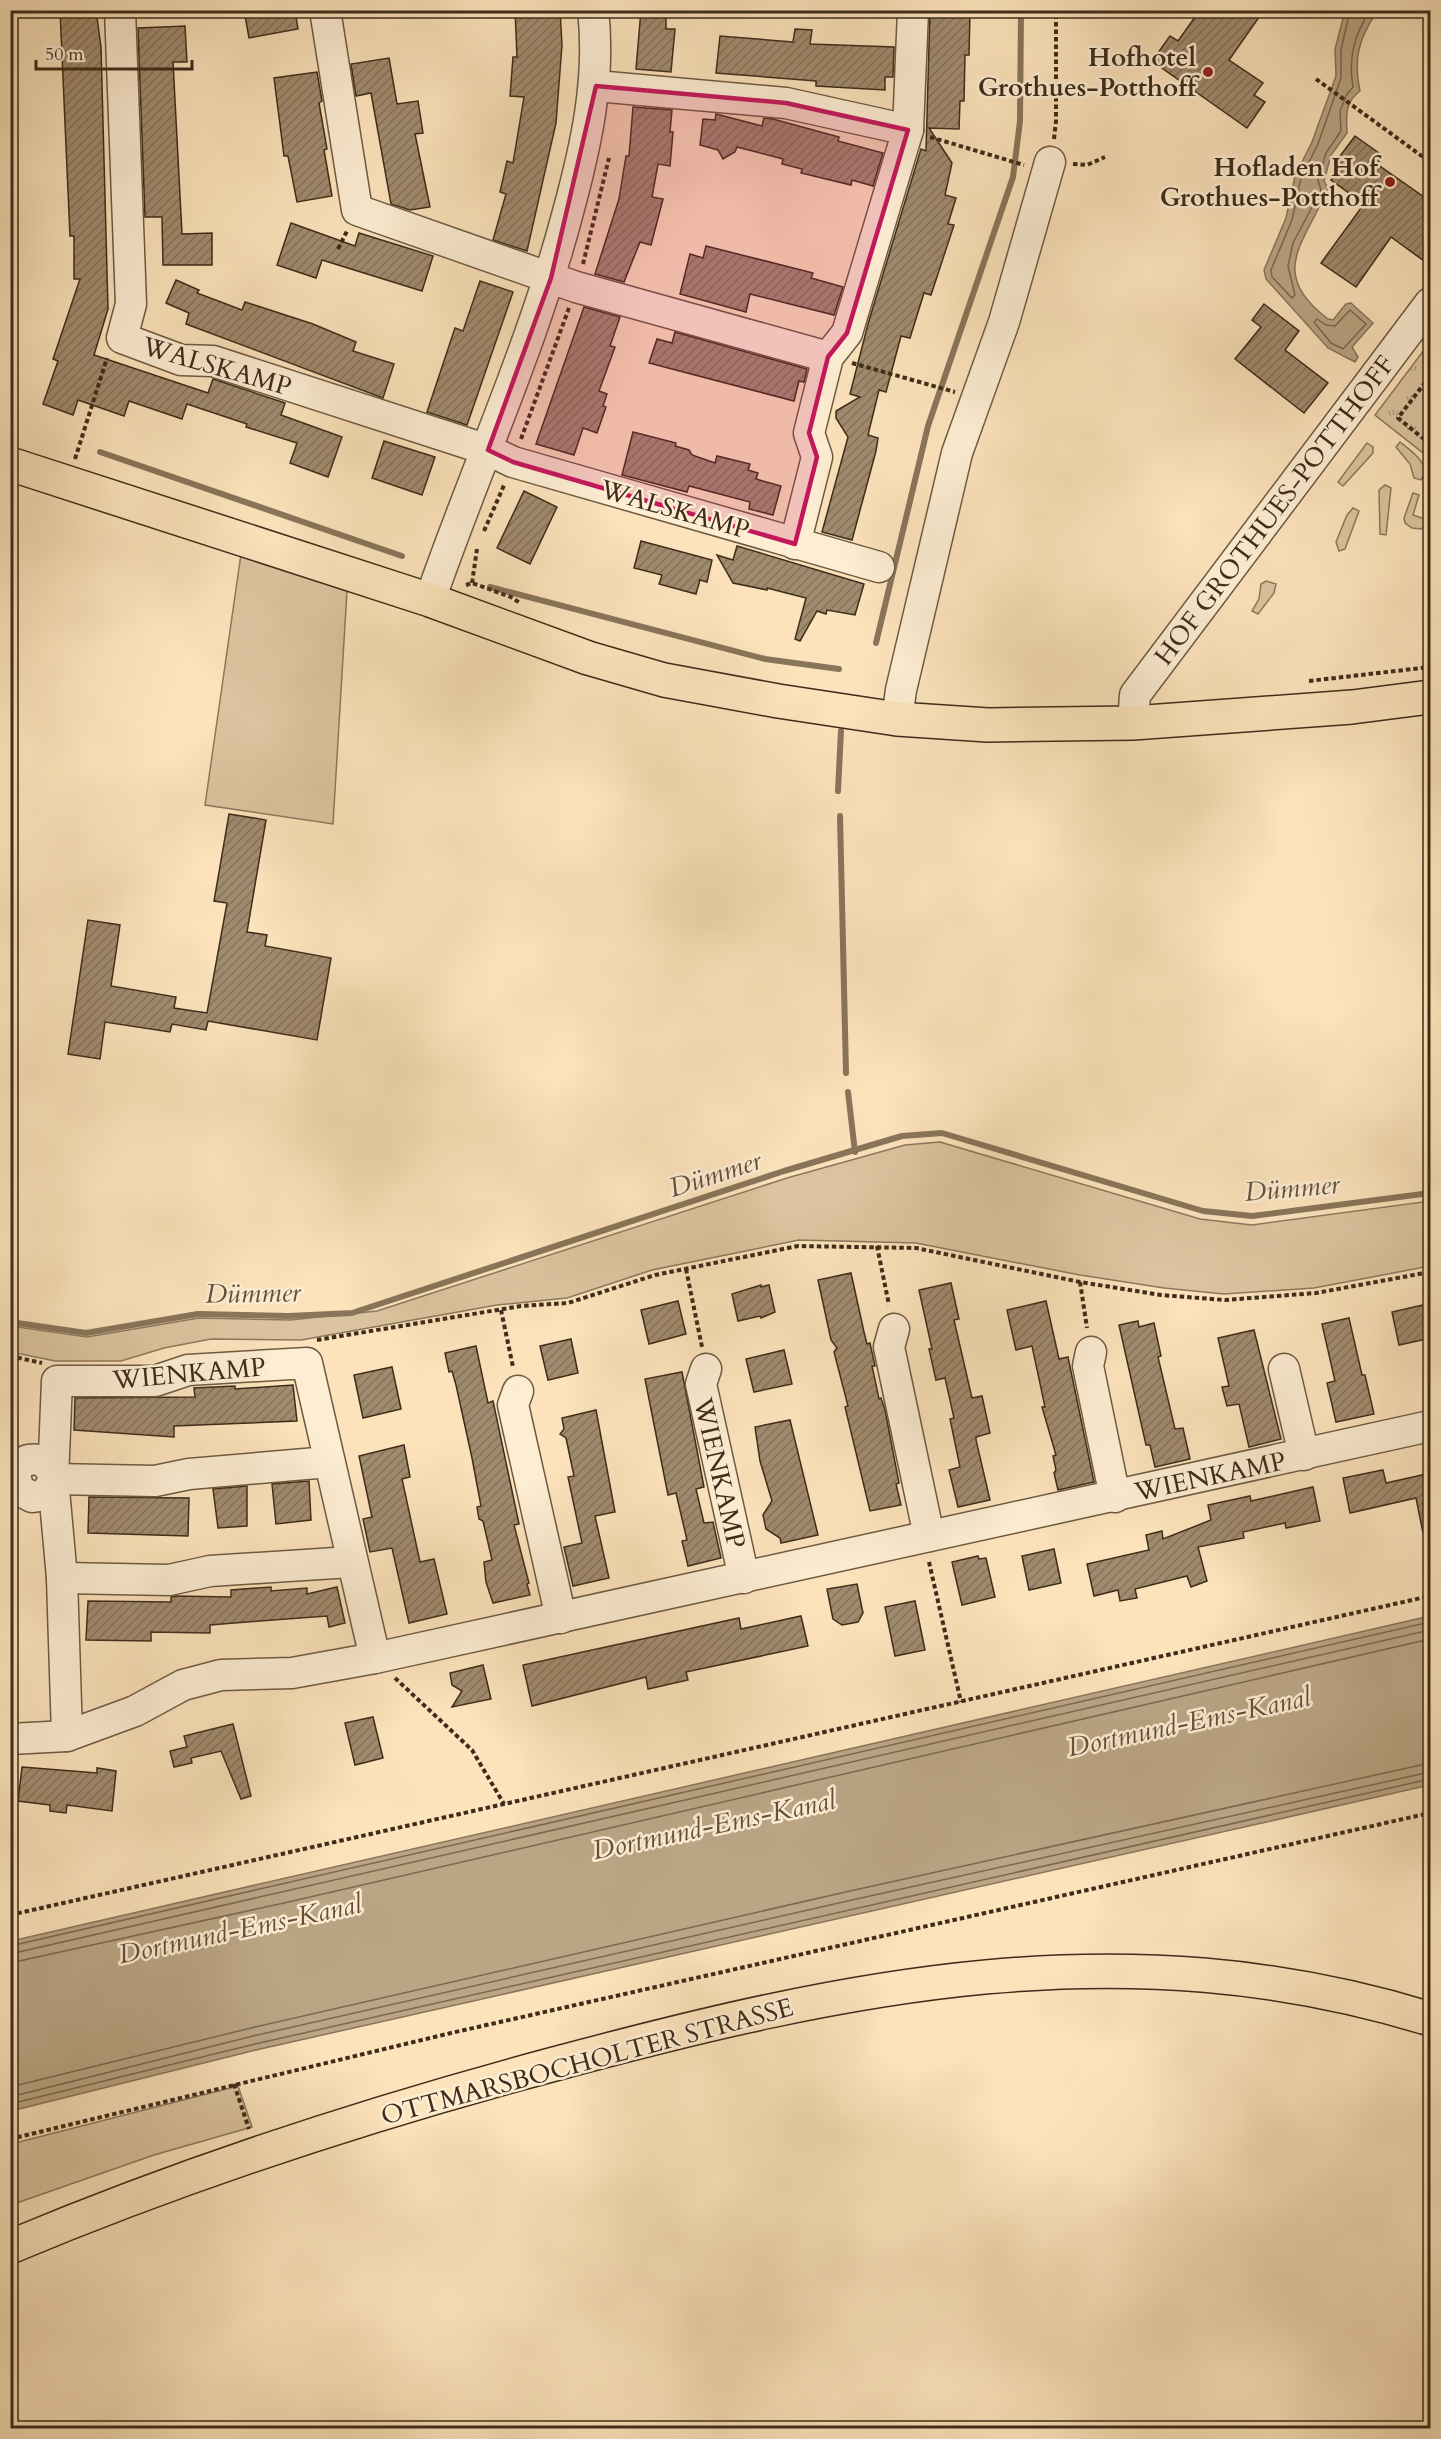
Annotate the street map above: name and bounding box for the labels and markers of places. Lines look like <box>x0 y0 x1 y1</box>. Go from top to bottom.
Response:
place label: Hofhotel Grothues-Potthoff <box>978 40 1200 105</box>
marker: Hofhotel Grothues-Potthoff <box>1201 65 1215 79</box>
place label: Hofladen Hof Grothues-Potthoff <box>1160 150 1382 215</box>
marker: Hofladen Hof Grothues-Potthoff <box>1383 175 1397 189</box>

